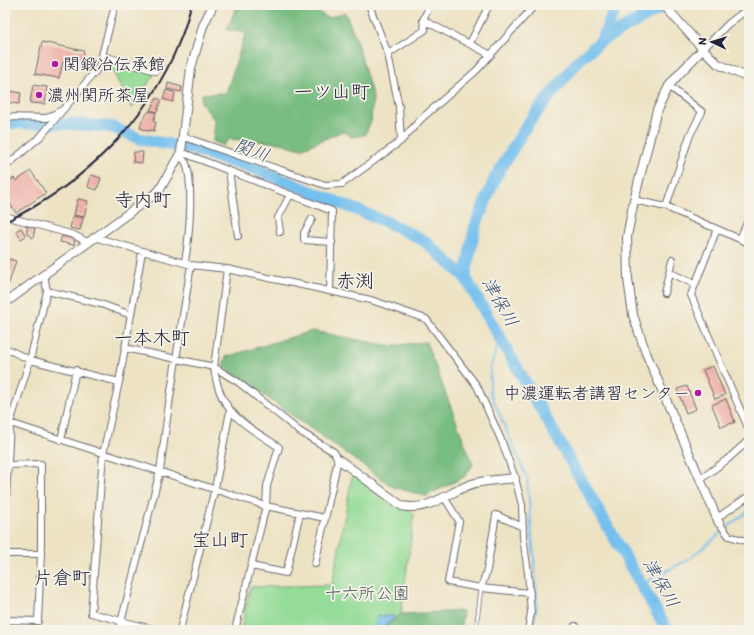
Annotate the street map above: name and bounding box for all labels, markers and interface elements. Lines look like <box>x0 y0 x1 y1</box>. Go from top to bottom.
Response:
north arrow <box>692 22 732 62</box>
text: N <box>696 37 709 46</box>
place label: 関鍛冶伝承館 <box>63 54 165 74</box>
marker: 関鍛冶伝承館 <box>50 59 60 69</box>
district label: 一ツ山町 <box>294 80 370 103</box>
place label: 濃州関所茶屋 <box>47 85 149 105</box>
marker: 濃州関所茶屋 <box>34 90 44 100</box>
water label: 関川 <box>231 134 273 166</box>
district label: 寺内町 <box>114 188 172 211</box>
district label: 赤渕 <box>336 269 374 292</box>
water label: 津保川 <box>477 273 523 331</box>
district label: 一本木町 <box>114 326 190 349</box>
place label: 中濃運転者講習センター <box>504 383 690 403</box>
marker: 中濃運転者講習センター <box>693 388 703 398</box>
district label: 宝山町 <box>191 528 249 551</box>
water label: 津保川 <box>638 554 684 612</box>
district label: 片倉町 <box>33 566 91 589</box>
park label: 十六所公園 <box>325 583 410 603</box>

